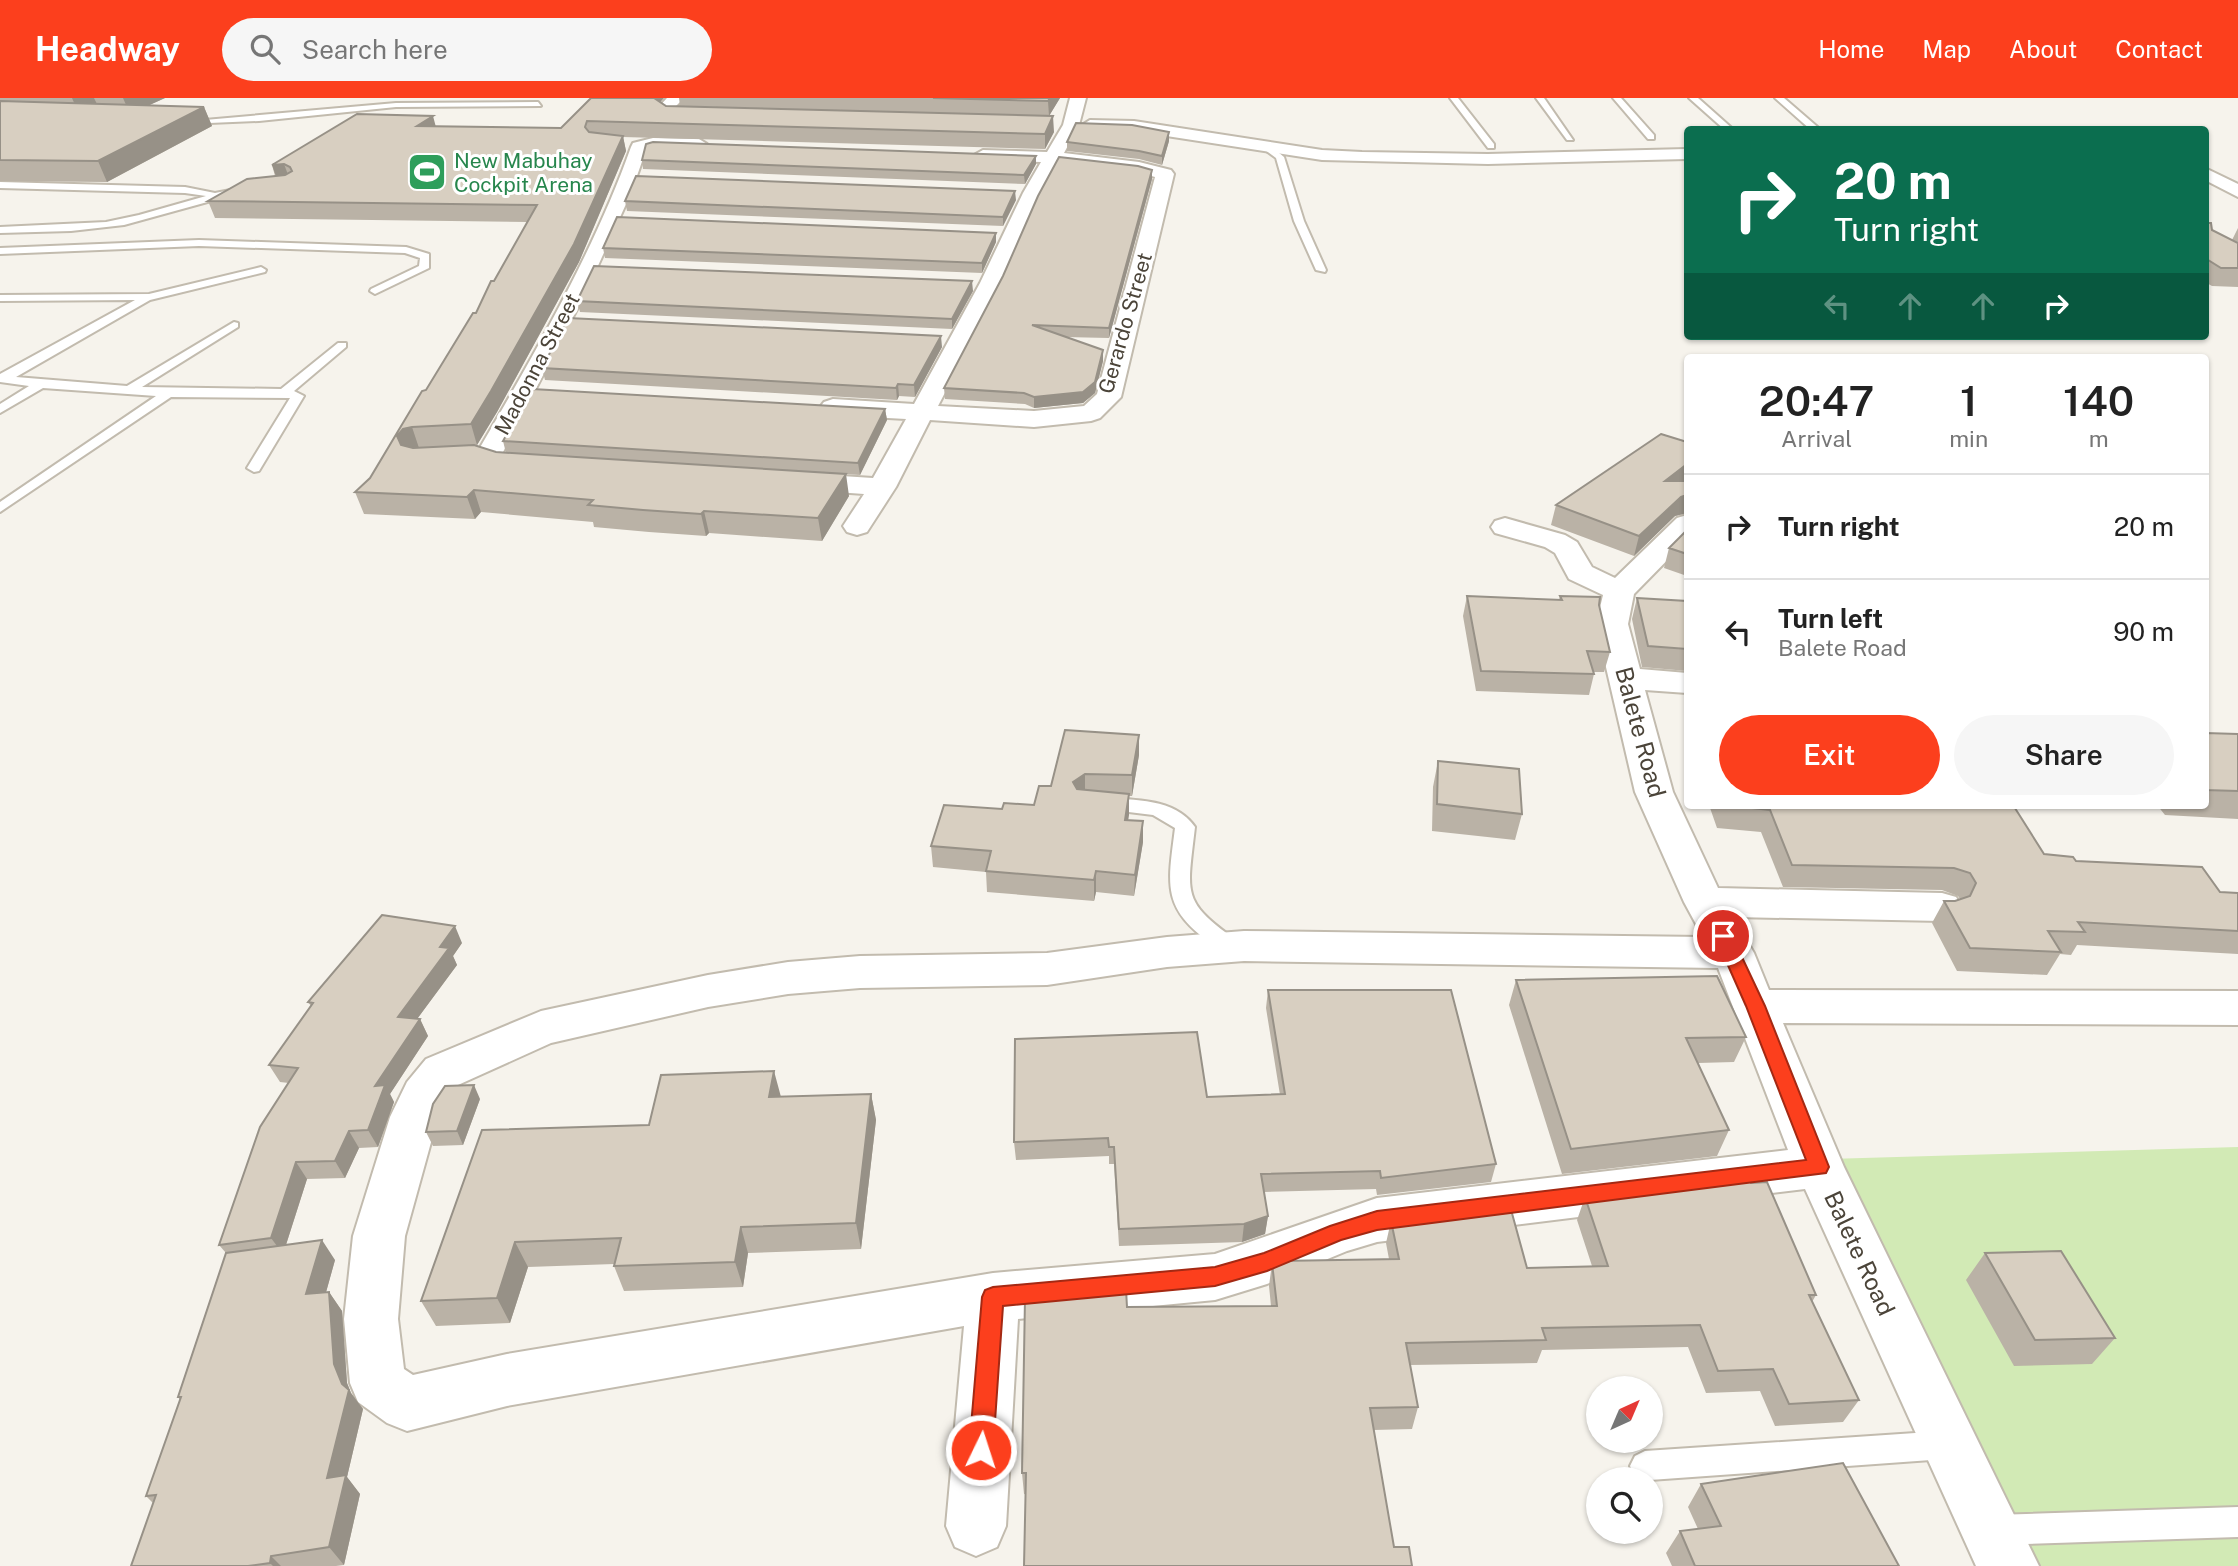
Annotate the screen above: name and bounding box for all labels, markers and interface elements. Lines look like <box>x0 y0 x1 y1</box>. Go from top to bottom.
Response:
search box <box>222 18 712 81</box>
text: Headway <box>35 30 180 68</box>
icon: search <box>246 30 284 68</box>
text: Search here <box>302 34 448 65</box>
text: Home <box>1818 35 1884 63</box>
text: Map <box>1922 35 1971 63</box>
text: About <box>2009 35 2077 63</box>
text: Contact <box>2115 35 2203 63</box>
place label: New Mabuhay Cockpit Arena <box>454 148 593 197</box>
sports icon: New Mabuhay Cockpit Arena <box>406 151 448 193</box>
text: 20 m <box>1834 152 1952 210</box>
icon: right <box>1719 154 1810 245</box>
text: Turn right <box>1834 211 1979 248</box>
street label: Gerardo Street <box>1093 250 1157 396</box>
icon: left <box>1818 287 1856 325</box>
icon: ahead <box>1891 287 1929 325</box>
icon: ahead <box>1964 287 2002 325</box>
icon: right <box>2037 287 2075 325</box>
street label: Madonna Street <box>489 289 585 439</box>
text: 20:47 <box>1759 376 1874 425</box>
text: 1 <box>1960 376 1978 425</box>
text: 140 <box>2063 376 2134 425</box>
text: Arrival <box>1781 425 1852 452</box>
text: min <box>1949 425 1988 452</box>
text: m <box>2089 425 2109 452</box>
icon: right <box>1719 508 1757 546</box>
text: Turn right <box>1778 511 1900 542</box>
text: 20 m <box>2114 511 2174 542</box>
text: Turn left <box>1778 603 1883 634</box>
icon: left <box>1719 613 1757 651</box>
text: 90 m <box>2113 616 2174 647</box>
text: Balete Road <box>1778 634 1907 661</box>
street label: Balete Road <box>1610 664 1672 800</box>
button: Exit <box>1719 715 1940 795</box>
button: Share <box>1954 715 2174 795</box>
pin <box>1693 906 1753 966</box>
icon: arrive <box>1704 917 1742 955</box>
street label: Balete Road <box>1819 1186 1901 1320</box>
north arrow <box>1586 1376 1662 1452</box>
map controls <box>1586 1376 1663 1544</box>
position arrow <box>944 1413 1018 1487</box>
button: search <box>1586 1467 1663 1544</box>

